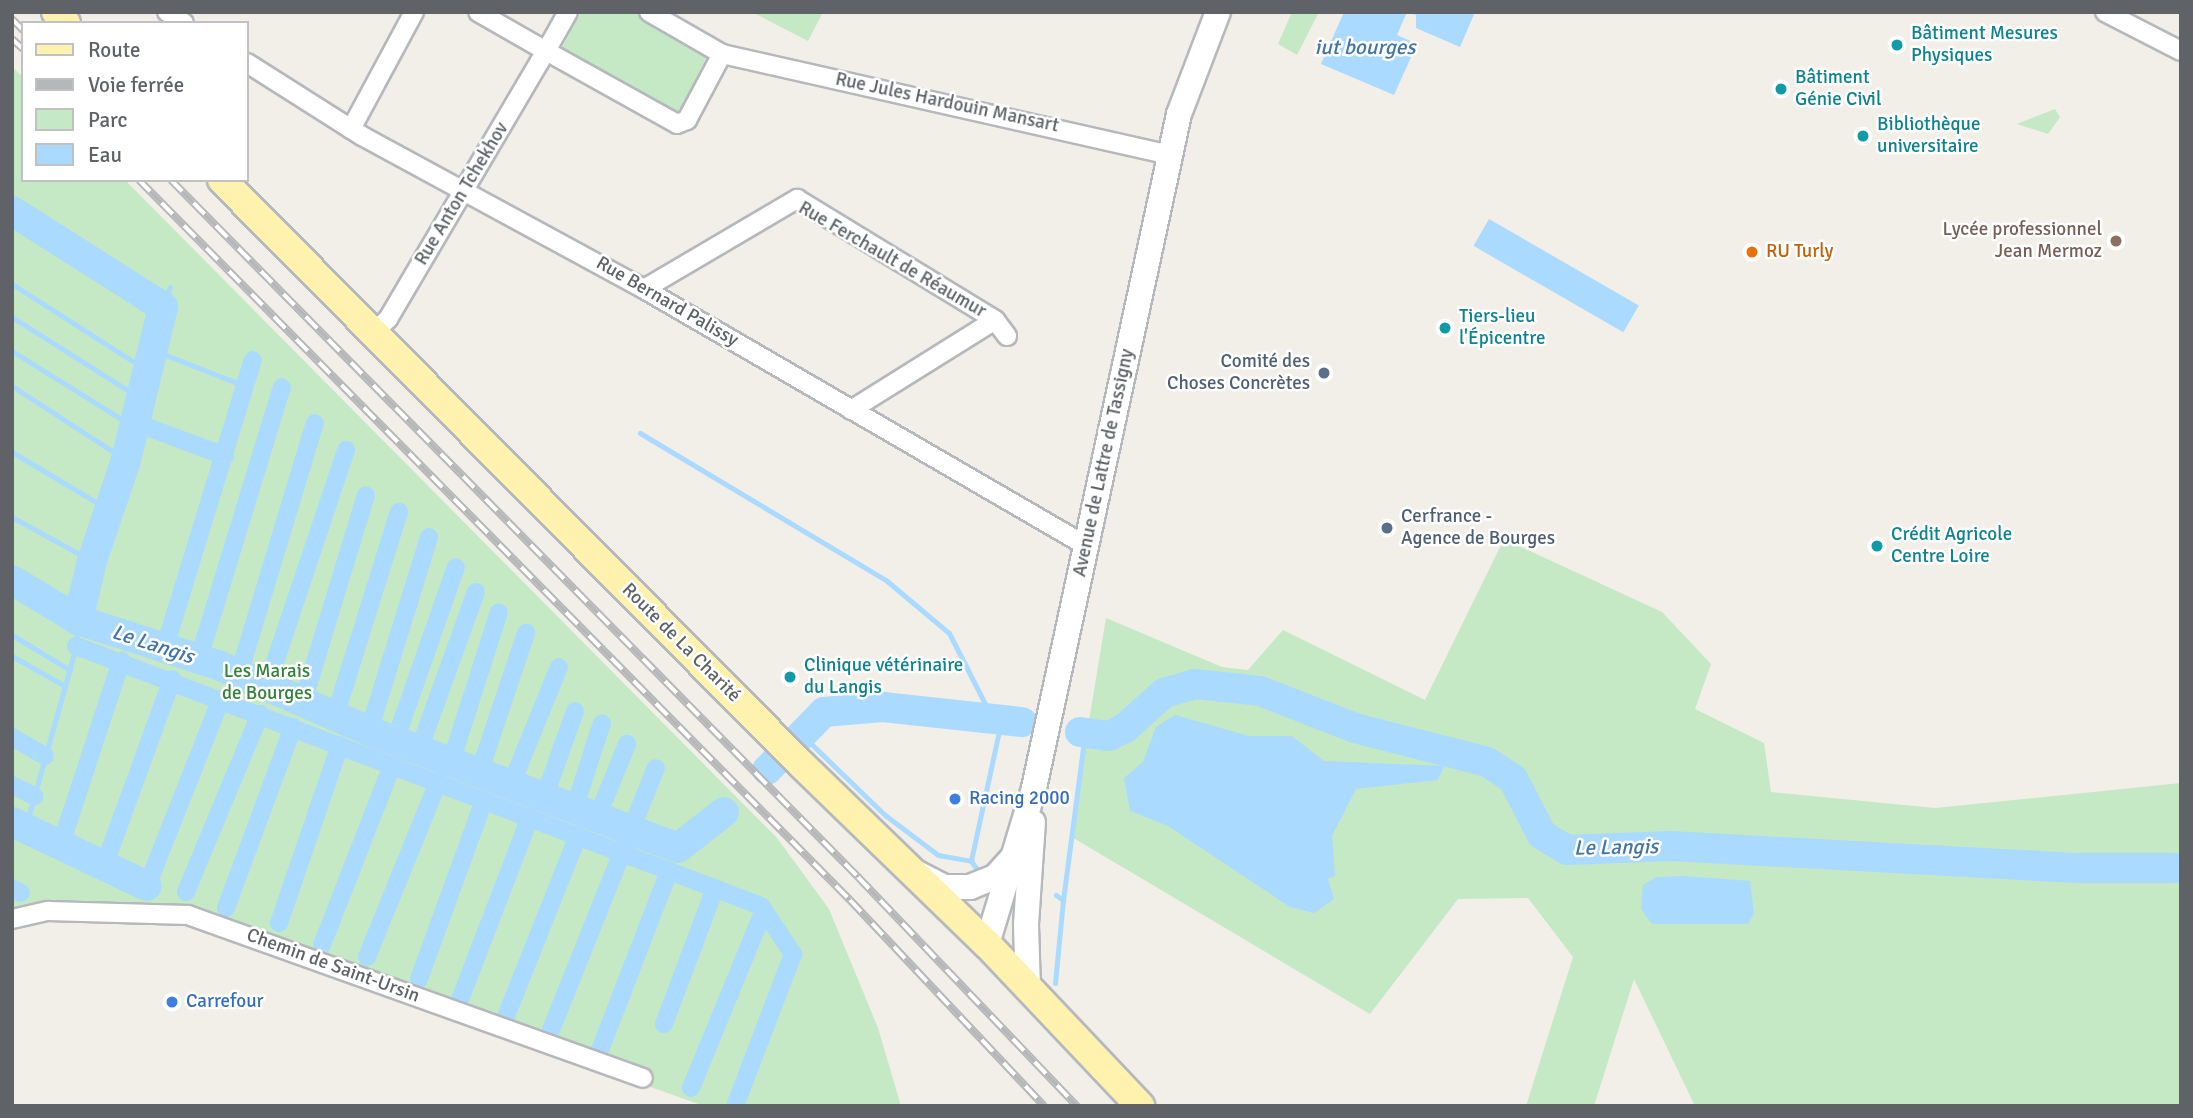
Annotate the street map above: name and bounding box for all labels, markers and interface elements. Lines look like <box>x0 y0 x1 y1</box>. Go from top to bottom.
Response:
legend <box>21 21 248 182</box>
place label: Bâtiment Mesures Physiques <box>1911 23 2058 67</box>
water label: iut bourges <box>1315 34 1415 60</box>
text: Route <box>88 37 140 63</box>
marker: Bâtiment Mesures Physiques <box>1889 37 1905 53</box>
place label: Bâtiment Génie Civil <box>1795 67 1881 111</box>
street label: Rue Jules Hardouin Mansart <box>833 68 1061 138</box>
text: Voie ferrée <box>88 72 184 98</box>
marker: Bâtiment Génie Civil <box>1773 81 1789 97</box>
text: Parc <box>88 107 127 133</box>
place label: Bibliothèque universitaire <box>1877 114 1980 158</box>
street label: Rue Anton Tchekhov <box>410 118 514 270</box>
marker: Bibliothèque universitaire <box>1855 128 1871 144</box>
text: Eau <box>88 142 122 168</box>
street label: Rue Ferchault de Réaumur <box>794 197 990 323</box>
place label: Lycée professionnel Jean Mermoz <box>1943 219 2102 263</box>
marker: Lycée professionnel Jean Mermoz <box>2108 233 2124 249</box>
place label: RU Turly <box>1766 241 1833 263</box>
marker: RU Turly <box>1744 244 1760 260</box>
street label: Rue Bernard Palissy <box>592 252 742 352</box>
place label: Tiers-lieu l'Épicentre <box>1459 306 1545 350</box>
marker: Tiers-lieu l'Épicentre <box>1437 320 1453 336</box>
street label: Avenue de Lattre de Tassigny <box>1069 347 1139 579</box>
place label: Comité des Choses Concrètes <box>1167 351 1310 395</box>
marker: Comité des Choses Concrètes <box>1316 365 1332 381</box>
place label: Cerfrance - Agence de Bourges <box>1401 506 1555 550</box>
marker: Cerfrance - Agence de Bourges <box>1379 520 1395 536</box>
place label: Crédit Agricole Centre Loire <box>1891 524 2012 568</box>
marker: Crédit Agricole Centre Loire <box>1869 538 1885 554</box>
street label: Route de La Charité <box>617 579 745 707</box>
water label: Le Langis <box>109 619 197 669</box>
place label: Clinique vétérinaire du Langis <box>804 655 963 699</box>
park label: Les Marais de Bourges <box>222 661 312 705</box>
marker: Clinique vétérinaire du Langis <box>782 669 798 685</box>
place label: Racing 2000 <box>969 788 1070 810</box>
marker: Racing 2000 <box>947 791 963 807</box>
water label: Le Langis <box>1574 834 1658 860</box>
street label: Chemin de Saint-Ursin <box>243 924 423 1008</box>
place label: Carrefour <box>186 991 264 1013</box>
marker: Carrefour <box>164 994 180 1010</box>

